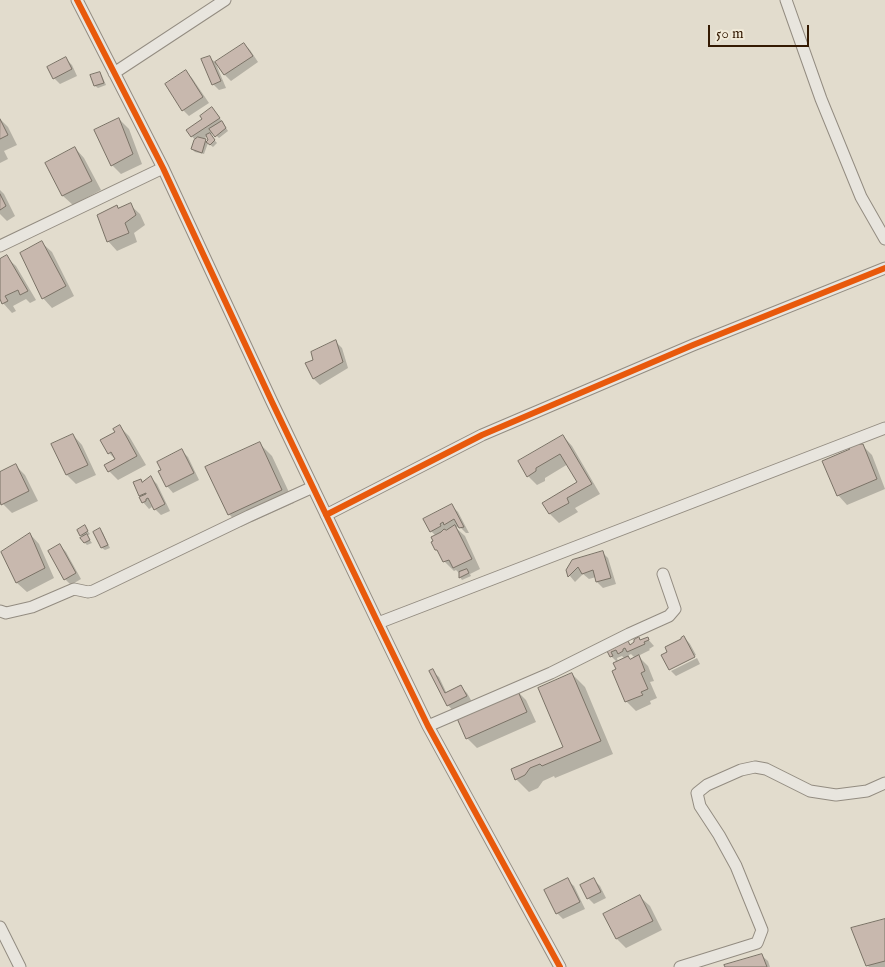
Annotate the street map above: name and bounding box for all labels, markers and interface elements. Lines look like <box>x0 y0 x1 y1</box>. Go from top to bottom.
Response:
scale bar <box>710 15 811 47</box>
text: 50 m <box>716 24 744 43</box>

